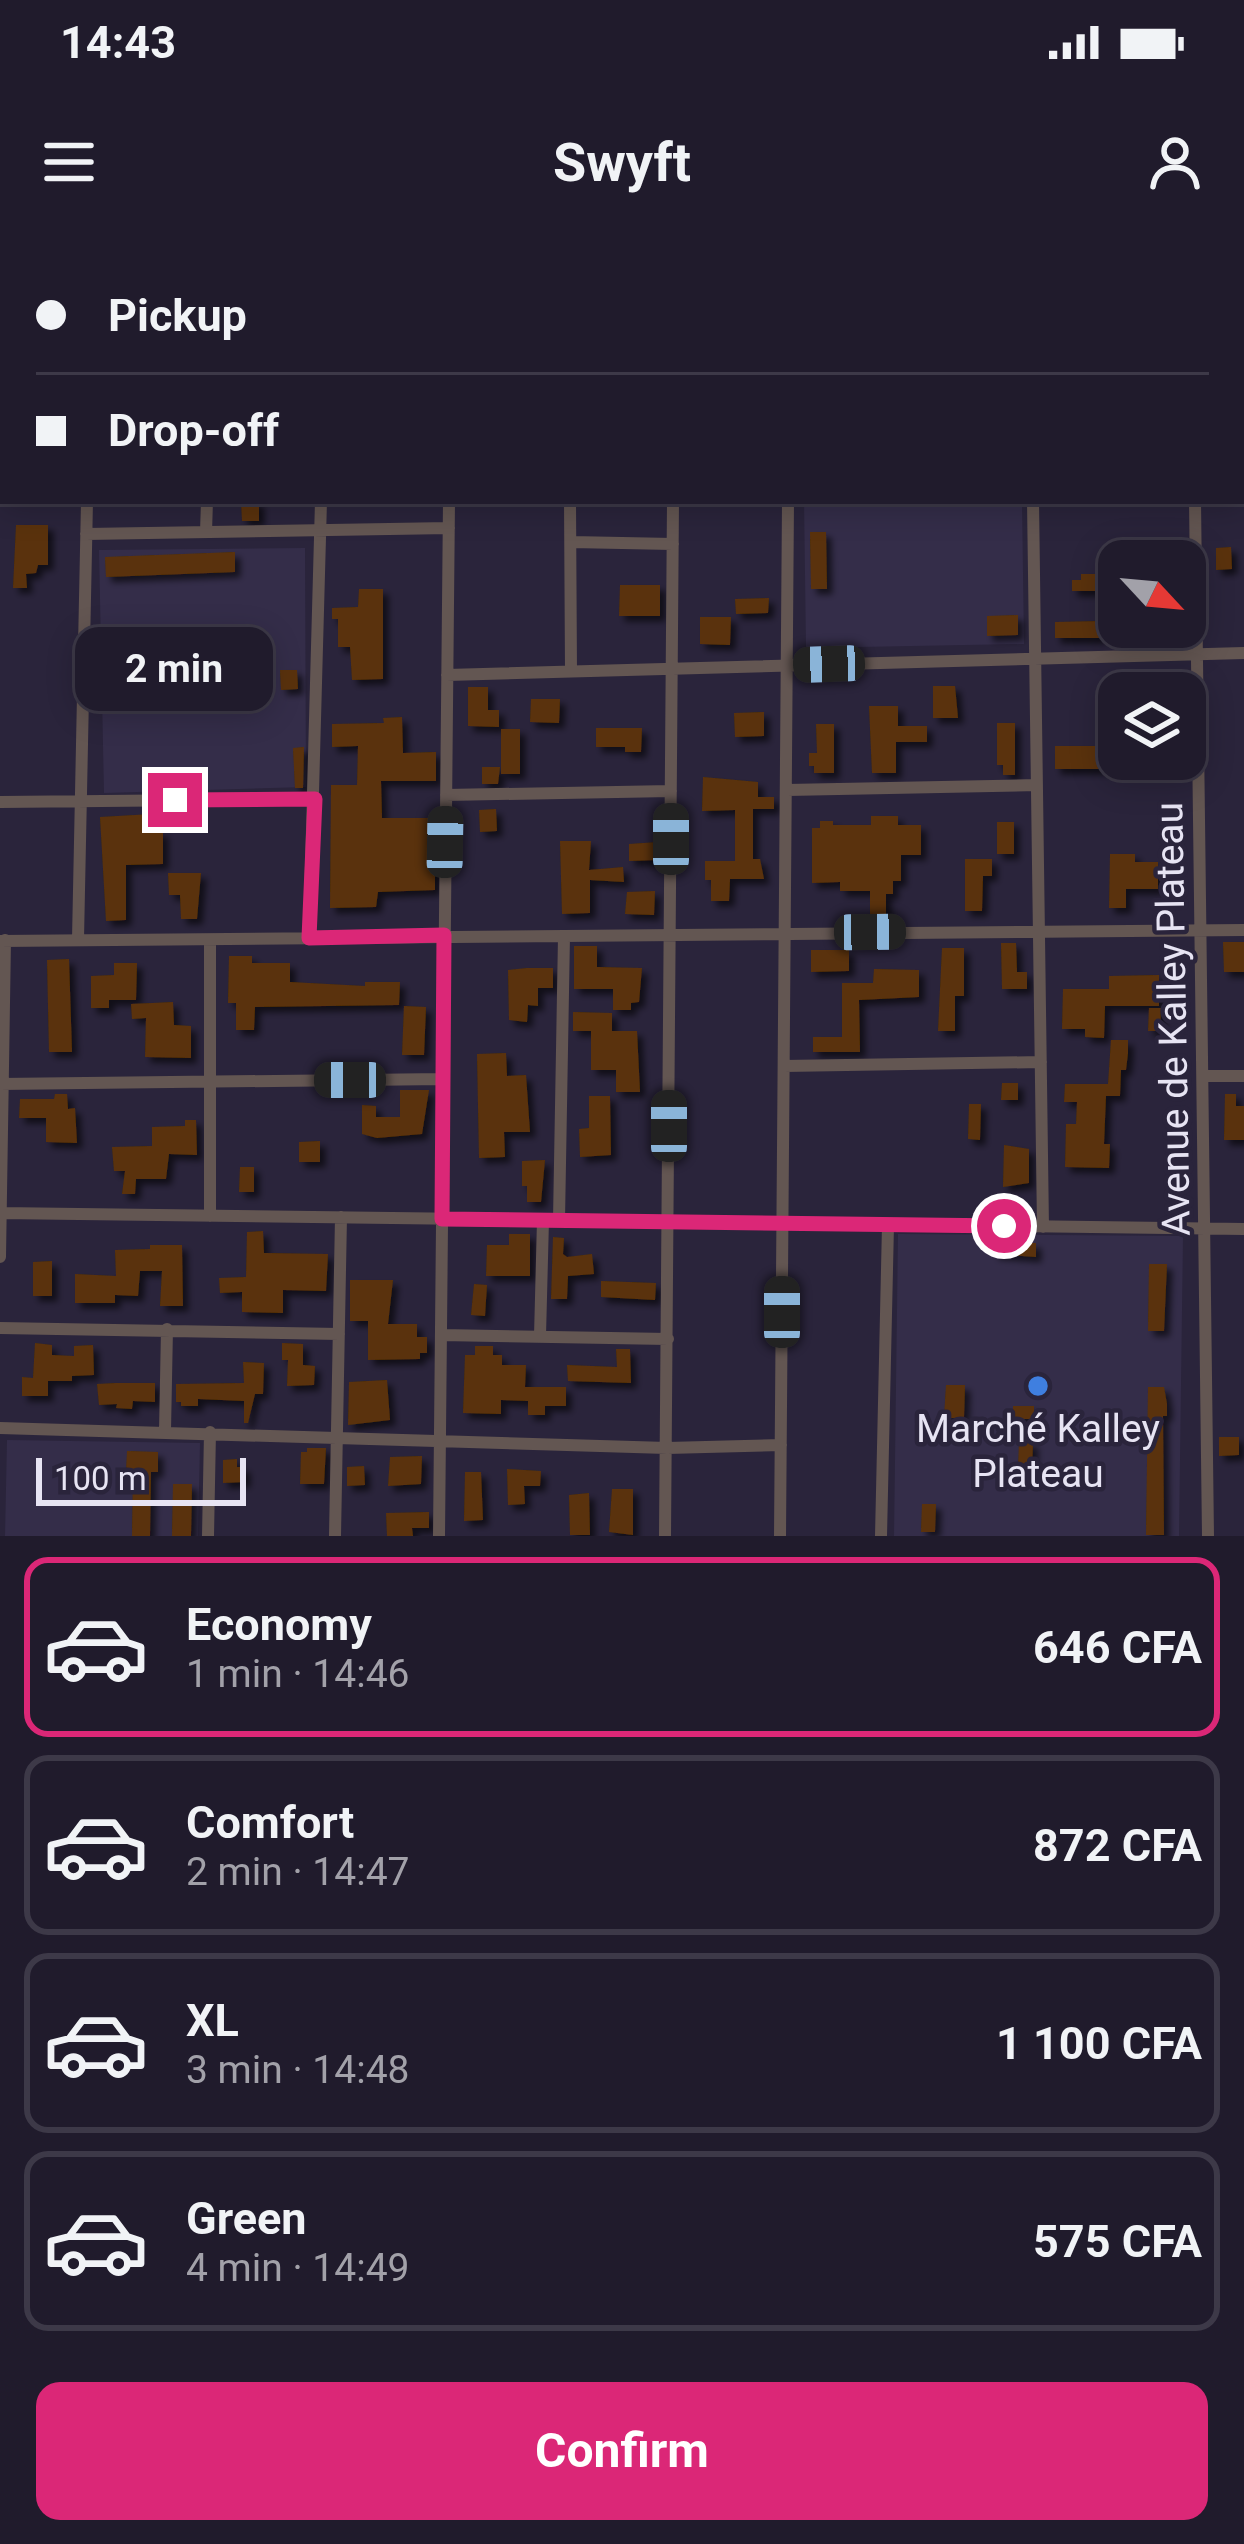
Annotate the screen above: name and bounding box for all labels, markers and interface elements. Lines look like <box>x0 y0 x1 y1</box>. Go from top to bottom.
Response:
text: 14:43 <box>60 16 176 69</box>
icon: menu <box>36 129 102 195</box>
icon: person <box>1142 129 1208 195</box>
text: Swyft <box>553 131 691 194</box>
text: Pickup <box>108 289 247 342</box>
text: Drop-off <box>108 404 279 457</box>
north arrow <box>1098 540 1206 648</box>
map controls <box>1098 540 1206 780</box>
callout: 2 min <box>76 626 274 710</box>
car <box>792 645 866 683</box>
text: 2 min <box>125 646 223 692</box>
button: layers <box>1098 672 1206 780</box>
route end <box>148 773 202 827</box>
street label: Avenue de Kalley Plateau <box>1146 802 1200 1236</box>
car <box>653 803 689 875</box>
car <box>426 806 464 878</box>
car <box>834 913 906 951</box>
car <box>314 1062 386 1098</box>
car <box>651 1090 687 1162</box>
route start <box>977 1199 1031 1253</box>
car <box>764 1276 800 1348</box>
marker: Marché Kalley Plateau <box>1025 1373 1051 1399</box>
place label: Marché Kalley Plateau <box>916 1406 1160 1497</box>
scale bar <box>36 1452 246 1505</box>
text: 100 m <box>54 1459 147 1498</box>
icon: car <box>42 1593 150 1701</box>
text: Economy <box>186 1598 372 1651</box>
text: 646 CFA <box>1033 1621 1202 1674</box>
text: 1 min · 14:46 <box>186 1651 409 1697</box>
icon: car <box>42 1791 150 1899</box>
text: Comfort <box>186 1796 354 1849</box>
text: 872 CFA <box>1033 1819 1202 1872</box>
text: 2 min · 14:47 <box>186 1849 409 1895</box>
icon: car <box>42 1989 150 2097</box>
text: XL <box>186 1994 239 2047</box>
text: 1 100 CFA <box>996 2017 1202 2070</box>
text: 3 min · 14:48 <box>186 2047 409 2093</box>
icon: car <box>42 2187 150 2295</box>
text: Green <box>186 2192 307 2245</box>
text: 575 CFA <box>1033 2215 1202 2268</box>
text: 4 min · 14:49 <box>186 2245 409 2291</box>
button: Confirm <box>36 2382 1208 2520</box>

